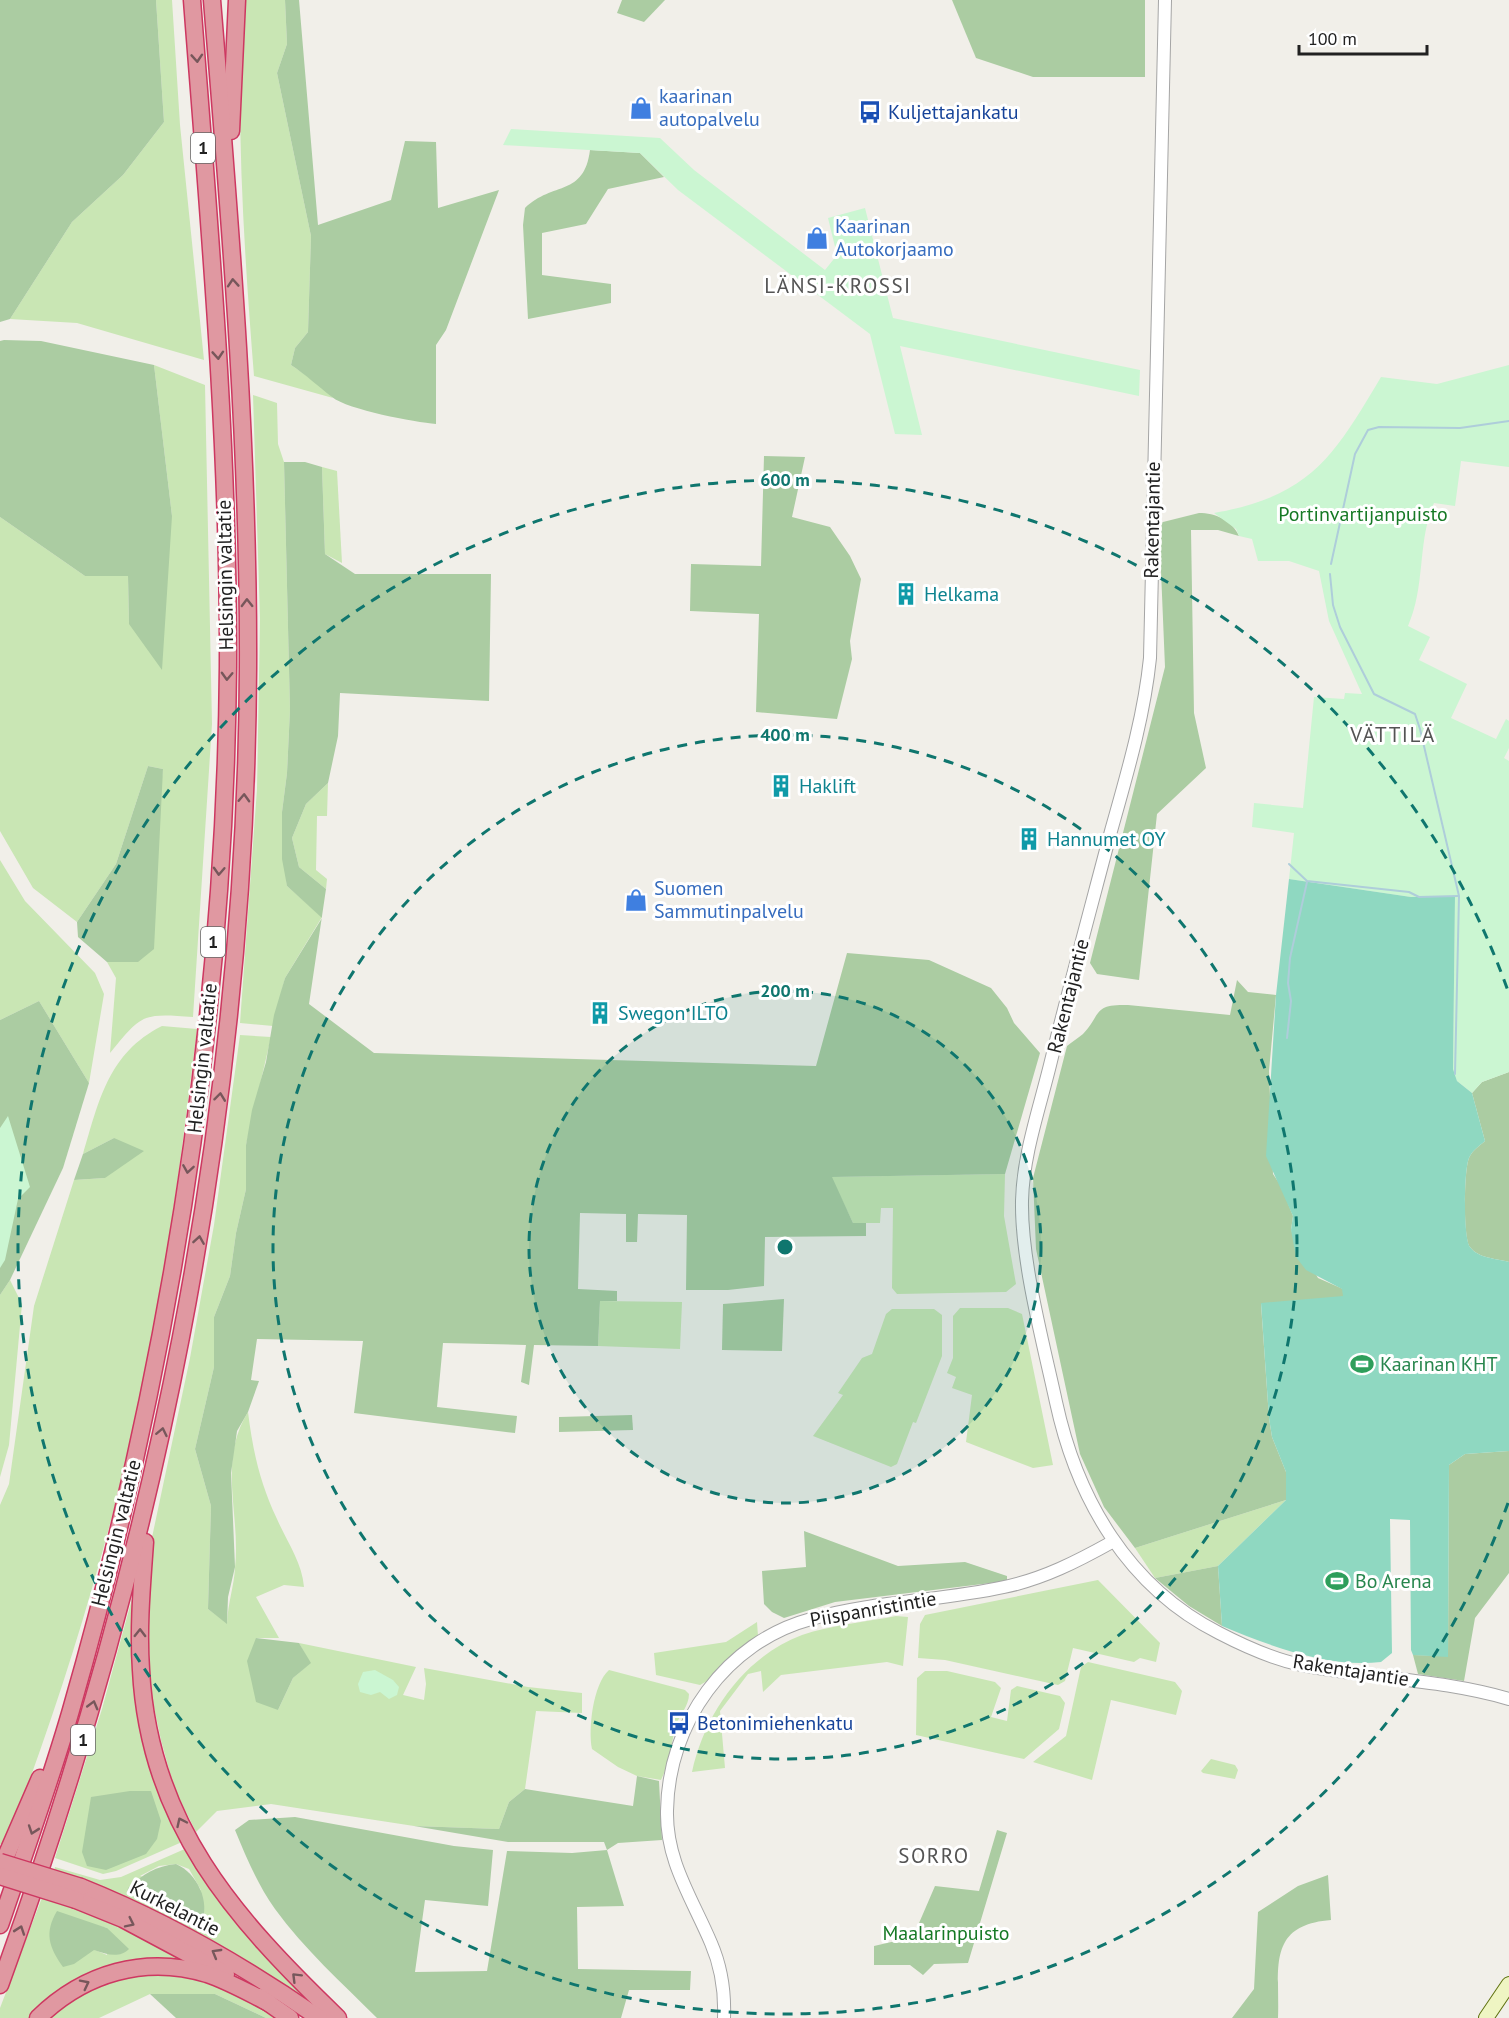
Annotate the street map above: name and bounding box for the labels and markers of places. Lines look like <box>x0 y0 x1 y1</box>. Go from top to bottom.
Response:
place label: kaarinan autopalvelu <box>659 83 760 132</box>
shop icon: kaarinan autopalvelu <box>628 95 654 121</box>
bus stop icon: Kuljettajankatu <box>857 99 883 125</box>
place label: Kuljettajankatu <box>888 99 1019 125</box>
place label: Kaarinan Autokorjaamo <box>835 213 954 262</box>
shop icon: Kaarinan Autokorjaamo <box>804 225 830 251</box>
building icon: Helkama <box>893 581 919 607</box>
place label: Helkama <box>924 581 999 607</box>
building icon: Haklift <box>768 773 794 799</box>
place label: Haklift <box>799 773 856 799</box>
building icon: Hannumet OY <box>1016 826 1042 852</box>
place label: Hannumet OY <box>1047 826 1166 852</box>
place label: Suomen Sammutinpalvelu <box>654 875 804 924</box>
shop icon: Suomen Sammutinpalvelu <box>623 887 649 913</box>
building icon: Swegon ILTO <box>587 1000 613 1026</box>
place label: Swegon ILTO <box>618 1000 728 1026</box>
centre of rings <box>775 1237 795 1257</box>
sports icon: Kaarinan KHT <box>1349 1351 1375 1377</box>
place label: Kaarinan KHT <box>1380 1351 1498 1377</box>
sports icon: Bo Arena <box>1324 1568 1350 1594</box>
place label: Bo Arena <box>1355 1568 1432 1594</box>
bus stop icon: Betonimiehenkatu <box>666 1710 692 1736</box>
place label: Betonimiehenkatu <box>697 1710 853 1736</box>

